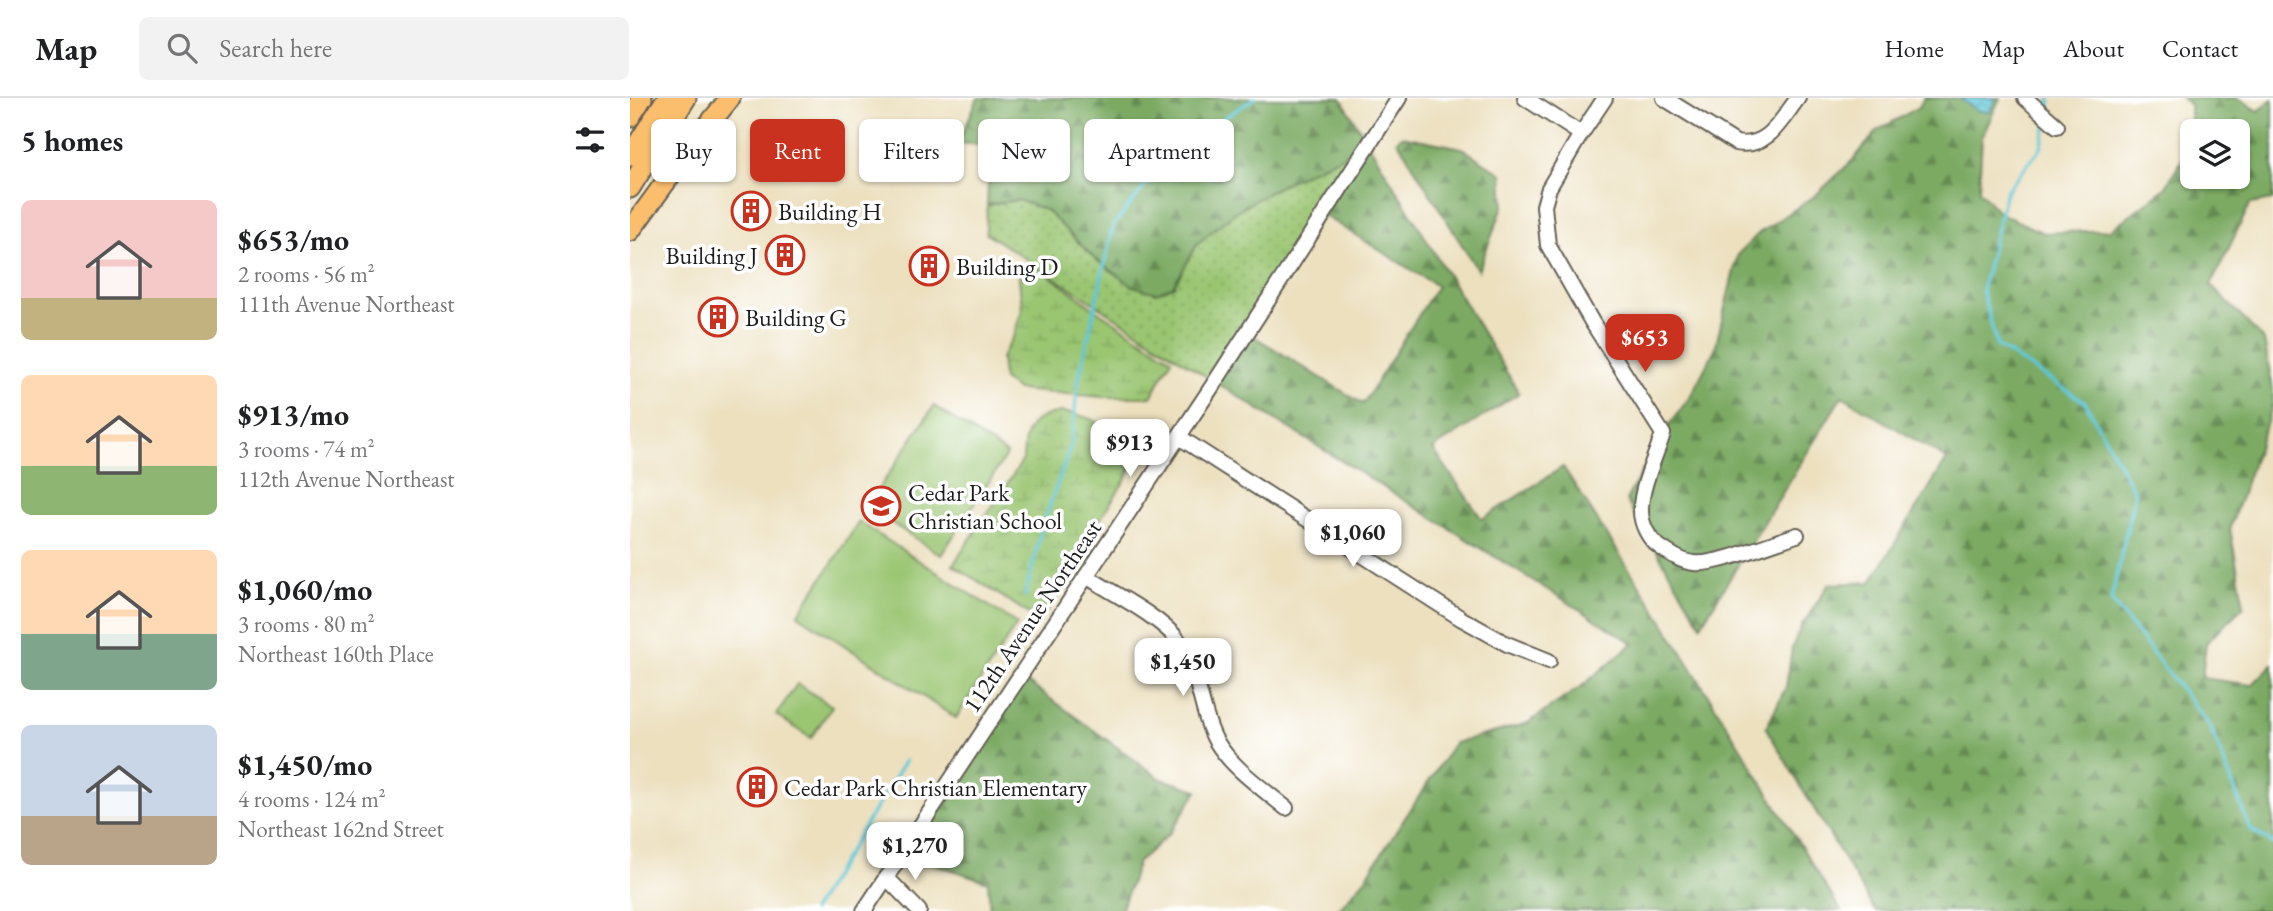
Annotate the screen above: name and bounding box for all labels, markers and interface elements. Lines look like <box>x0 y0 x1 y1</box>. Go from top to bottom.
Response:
search box <box>139 17 629 80</box>
text: Map <box>35 27 97 70</box>
icon: search <box>163 29 201 67</box>
text: Search here <box>219 31 332 65</box>
text: Home <box>1884 33 1944 64</box>
text: Map <box>1982 33 2025 64</box>
text: About <box>2063 33 2124 64</box>
text: Contact <box>2162 33 2238 64</box>
chip: Buy <box>651 119 736 182</box>
chip: Rent <box>750 119 845 182</box>
chip: Filters <box>859 119 964 182</box>
chip: New <box>978 119 1070 182</box>
chip: Apartment <box>1084 119 1234 182</box>
map controls <box>2180 119 2250 189</box>
button: layers <box>2180 119 2250 189</box>
text: 5 homes <box>21 121 123 160</box>
icon: filters <box>571 121 609 159</box>
building icon: Building H <box>730 190 772 232</box>
place label: Building H <box>778 196 882 227</box>
text: $653/mo <box>238 220 349 259</box>
icon: home <box>77 228 161 312</box>
building icon: Building J <box>764 234 806 276</box>
place label: Building J <box>666 240 758 271</box>
building icon: Building D <box>908 245 950 287</box>
place label: Building D <box>956 251 1058 282</box>
text: 2 rooms · 56 m² <box>238 259 375 289</box>
text: 111th Avenue Northeast <box>238 289 455 319</box>
building icon: Building G <box>697 296 739 338</box>
place label: Building G <box>745 302 847 333</box>
pin: $653 <box>1604 314 1686 374</box>
text: $653 <box>1621 322 1669 352</box>
text: $913/mo <box>238 395 349 434</box>
icon: home <box>77 403 161 487</box>
pin: $913 <box>1089 420 1171 479</box>
text: $913 <box>1106 427 1154 457</box>
text: 3 rooms · 74 m² <box>238 434 375 464</box>
text: 112th Avenue Northeast <box>238 464 455 494</box>
place label: Cedar Park Christian School <box>908 477 1062 536</box>
school or university icon: Cedar Park Christian School <box>860 485 902 527</box>
pin: $1,060 <box>1296 510 1410 569</box>
street label: 112th Avenue Northeast <box>956 513 1108 718</box>
text: $1,060 <box>1321 517 1385 547</box>
text: $1,060/mo <box>238 570 372 609</box>
icon: home <box>77 578 161 662</box>
text: 3 rooms · 80 m² <box>238 609 375 639</box>
pin: $1,450 <box>1126 638 1240 698</box>
text: Northeast 160th Place <box>238 639 434 669</box>
text: $1,450 <box>1151 646 1215 676</box>
text: $1,450/mo <box>238 745 372 784</box>
icon: home <box>77 753 161 837</box>
building icon: Cedar Park Christian Elementary <box>736 766 778 808</box>
place label: Cedar Park Christian Elementary <box>784 772 1087 803</box>
text: 4 rooms · 124 m² <box>238 784 386 814</box>
text: Northeast 162nd Street <box>238 814 444 844</box>
pin: $1,270 <box>858 822 972 882</box>
text: $1,270 <box>883 830 947 860</box>

